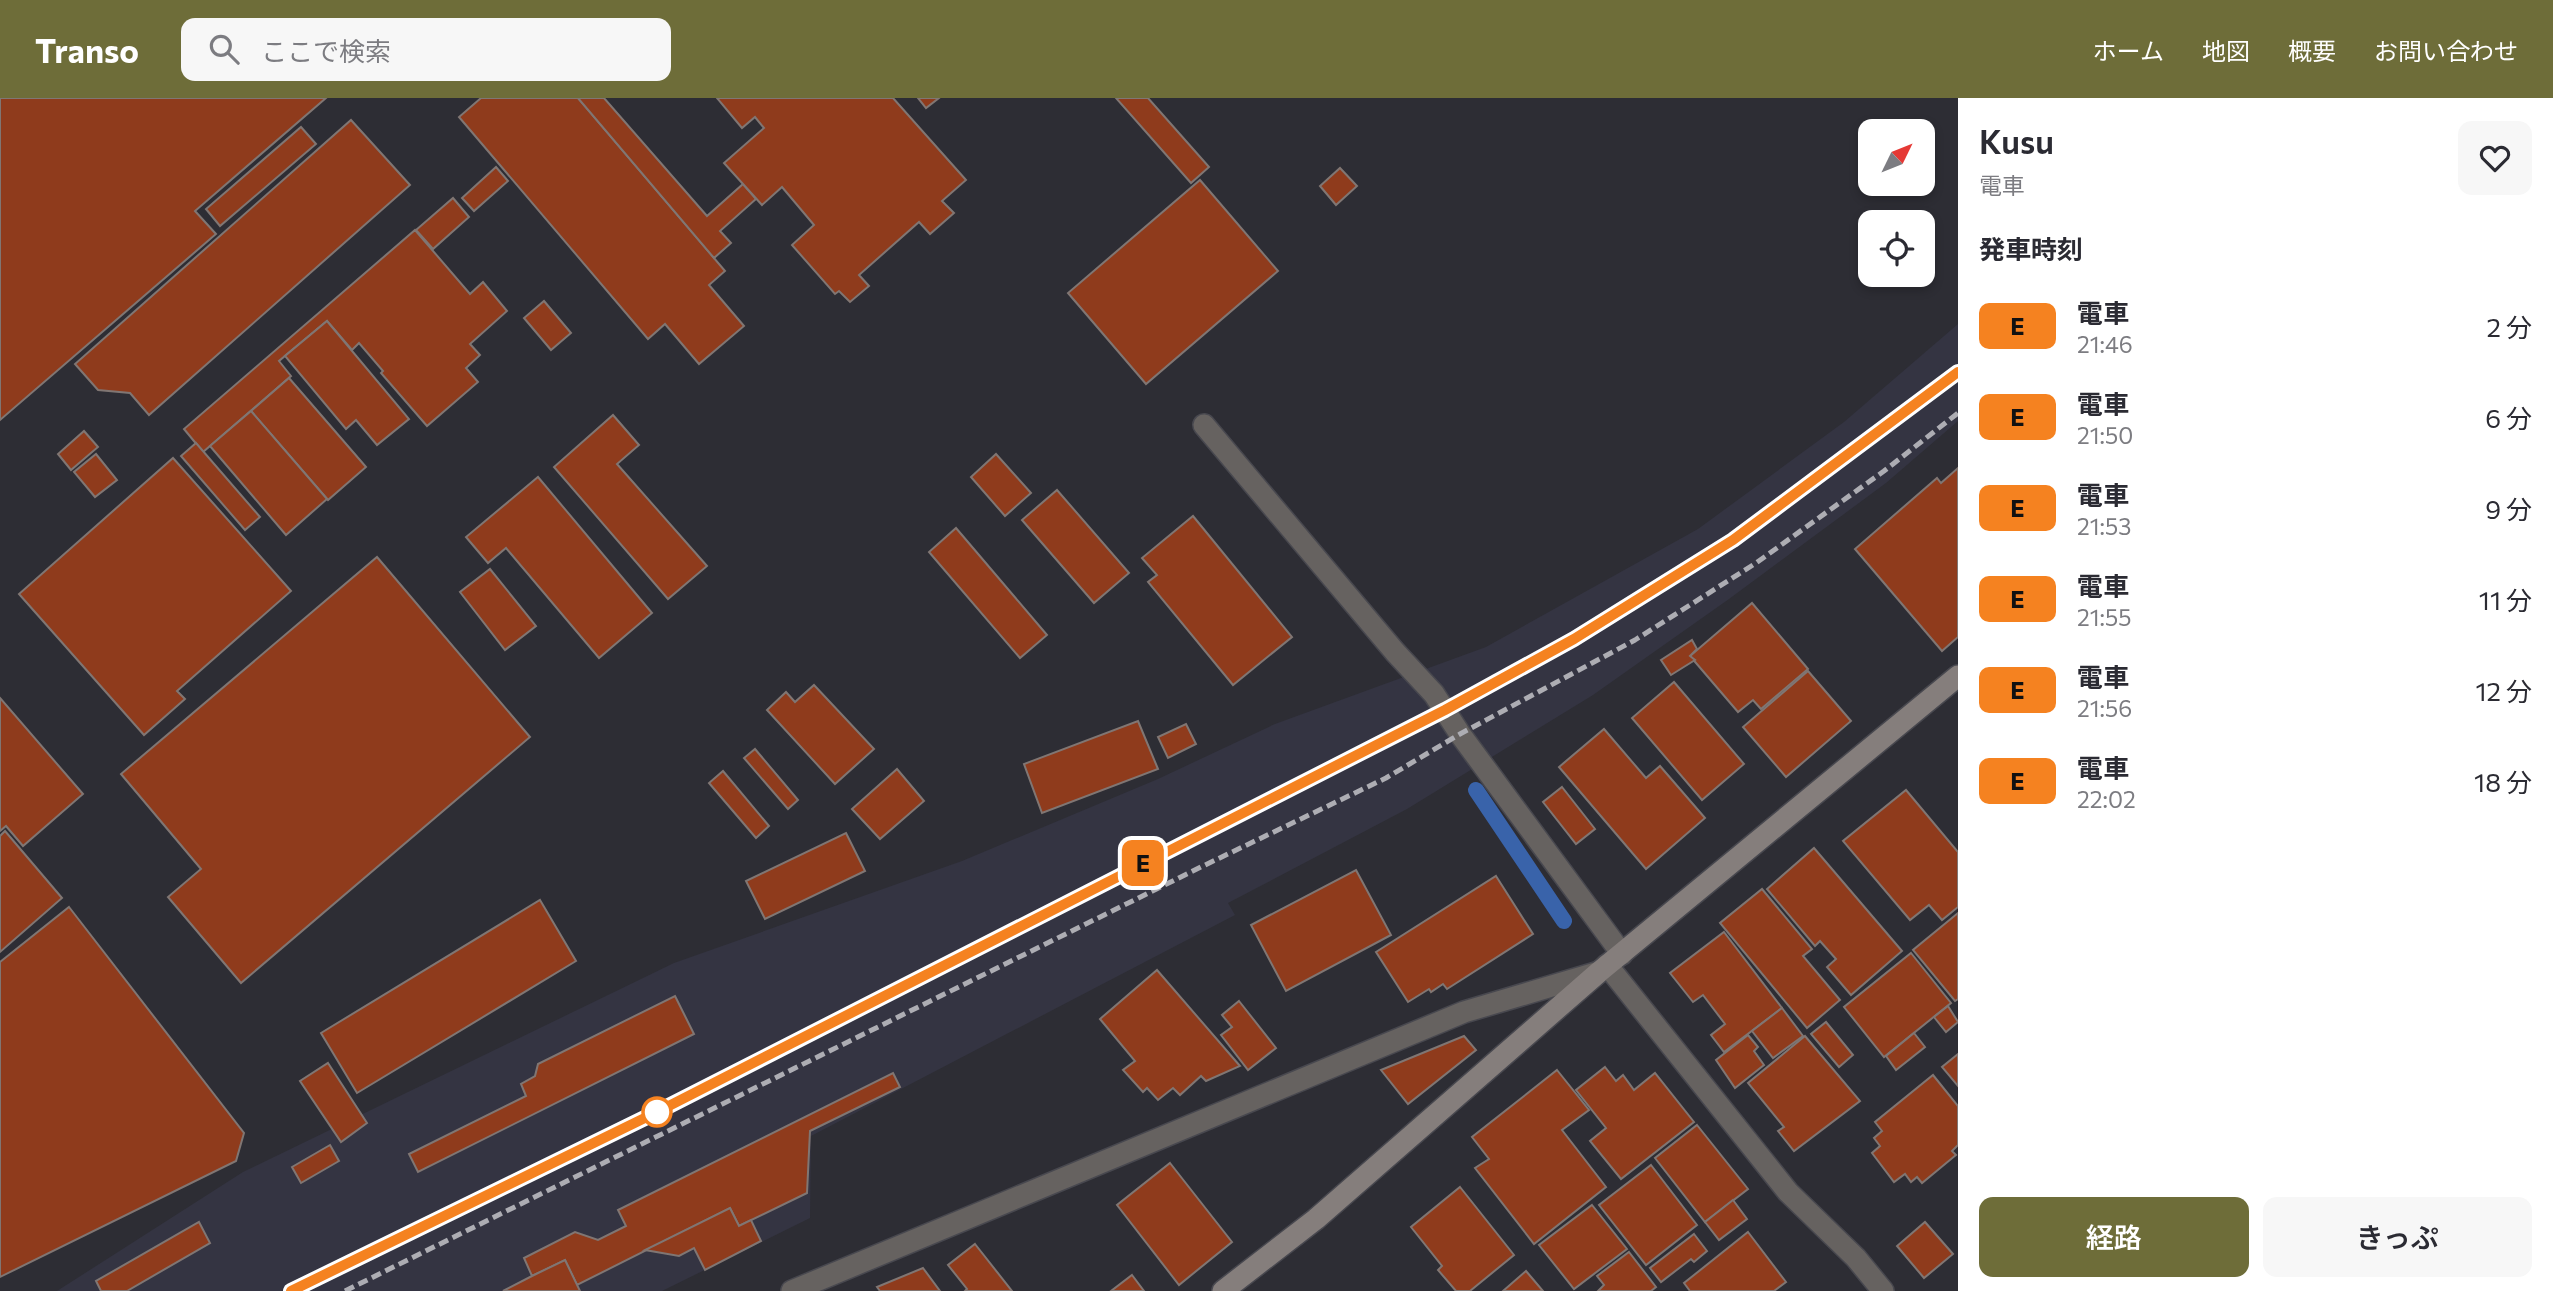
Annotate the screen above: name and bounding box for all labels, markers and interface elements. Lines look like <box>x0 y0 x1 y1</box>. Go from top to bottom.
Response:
search box <box>181 18 671 81</box>
text: Transo <box>35 29 139 70</box>
icon: search <box>205 30 243 68</box>
text: ここで検索 <box>261 35 391 66</box>
text: ホーム <box>2093 36 2164 65</box>
text: 地図 <box>2202 36 2250 65</box>
text: 概要 <box>2288 36 2336 65</box>
text: お問い合わせ <box>2374 36 2518 65</box>
north arrow <box>1858 119 1936 196</box>
map controls <box>1858 119 1935 287</box>
text: Kusu <box>1979 120 2054 161</box>
button: heart <box>2458 121 2532 195</box>
text: 電車 <box>1979 171 2025 199</box>
button: locate <box>1858 210 1935 287</box>
text: 発車時刻 <box>1979 233 2083 264</box>
text: 電車 <box>2077 297 2129 328</box>
text: E <box>2010 311 2025 340</box>
text: 2 分 <box>2487 311 2532 342</box>
text: 21:46 <box>2077 330 2133 358</box>
text: 電車 <box>2077 388 2129 419</box>
text: E <box>2010 402 2025 431</box>
text: 6 分 <box>2485 402 2532 433</box>
text: 21:50 <box>2077 421 2133 449</box>
text: 電車 <box>2077 479 2129 510</box>
text: E <box>2010 493 2025 522</box>
text: 9 分 <box>2485 493 2532 524</box>
text: 21:53 <box>2077 512 2131 540</box>
text: 電車 <box>2077 570 2129 601</box>
text: E <box>2010 584 2025 613</box>
text: 11 分 <box>2479 584 2532 615</box>
text: 21:55 <box>2077 603 2131 631</box>
text: 電車 <box>2077 661 2129 692</box>
text: E <box>2010 675 2025 704</box>
text: 12 分 <box>2475 675 2532 706</box>
text: 21:56 <box>2077 694 2132 722</box>
text: 電車 <box>2077 752 2129 783</box>
text: E <box>2010 766 2025 795</box>
text: 18 分 <box>2474 766 2532 797</box>
text: 22:02 <box>2077 785 2136 813</box>
line badge: E <box>1120 840 1166 886</box>
text: E <box>1136 848 1150 877</box>
unlabelled marker <box>642 1097 672 1127</box>
button: 経路 <box>1979 1197 2249 1277</box>
button: きっぷ <box>2263 1197 2532 1277</box>

